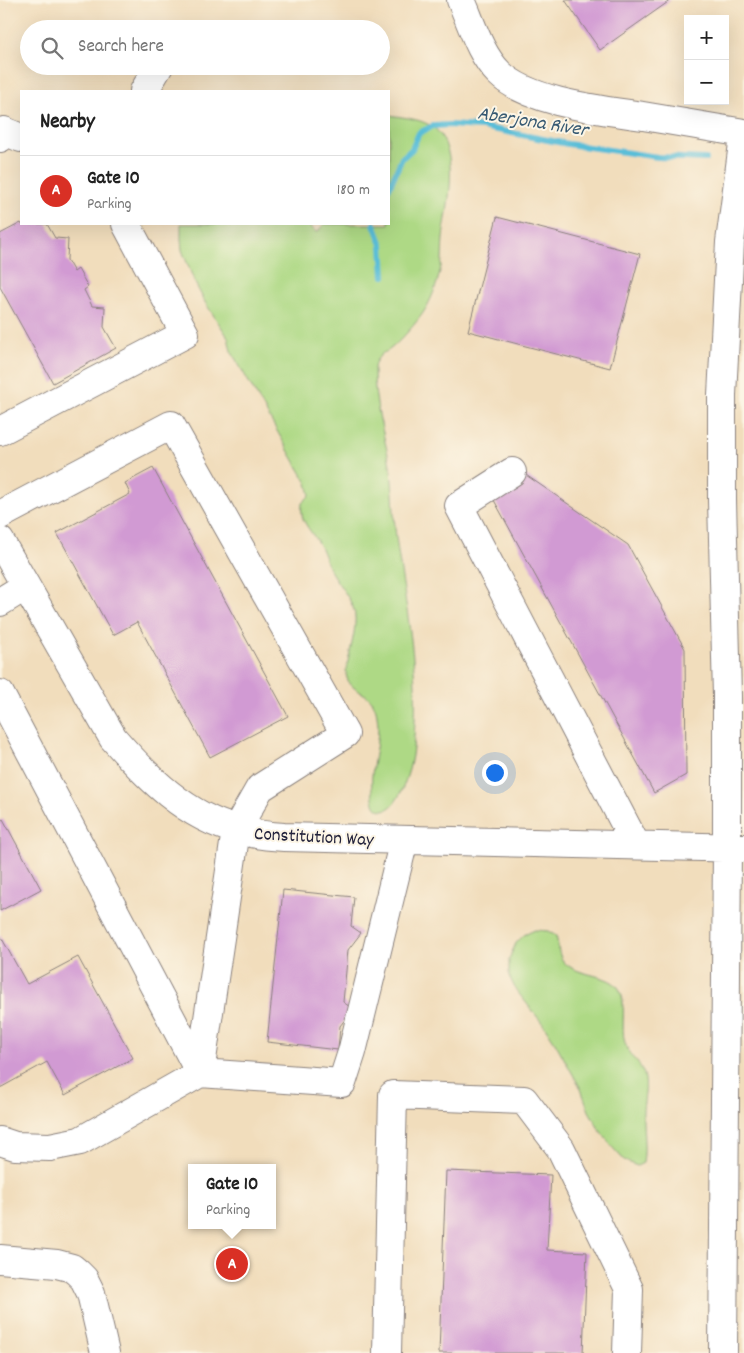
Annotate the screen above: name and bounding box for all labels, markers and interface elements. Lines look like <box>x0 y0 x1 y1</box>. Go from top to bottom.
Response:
map controls <box>684 15 729 105</box>
button: + <box>684 15 729 60</box>
search box <box>20 20 390 75</box>
icon: search <box>38 34 66 62</box>
text: Search here <box>78 34 164 61</box>
button: − <box>684 60 729 105</box>
water label: Aberjona River <box>475 100 592 146</box>
text: Nearby <box>40 108 95 138</box>
text: Gate 10 <box>87 166 140 193</box>
text: A <box>52 179 60 202</box>
text: 180 m <box>337 179 370 202</box>
text: Parking <box>87 193 132 216</box>
your location <box>482 760 508 786</box>
street label: Constitution Way <box>253 822 375 855</box>
popup <box>188 1164 276 1229</box>
text: Gate 10 <box>206 1172 258 1199</box>
text: Parking <box>206 1199 250 1222</box>
pin: A <box>216 1245 248 1283</box>

